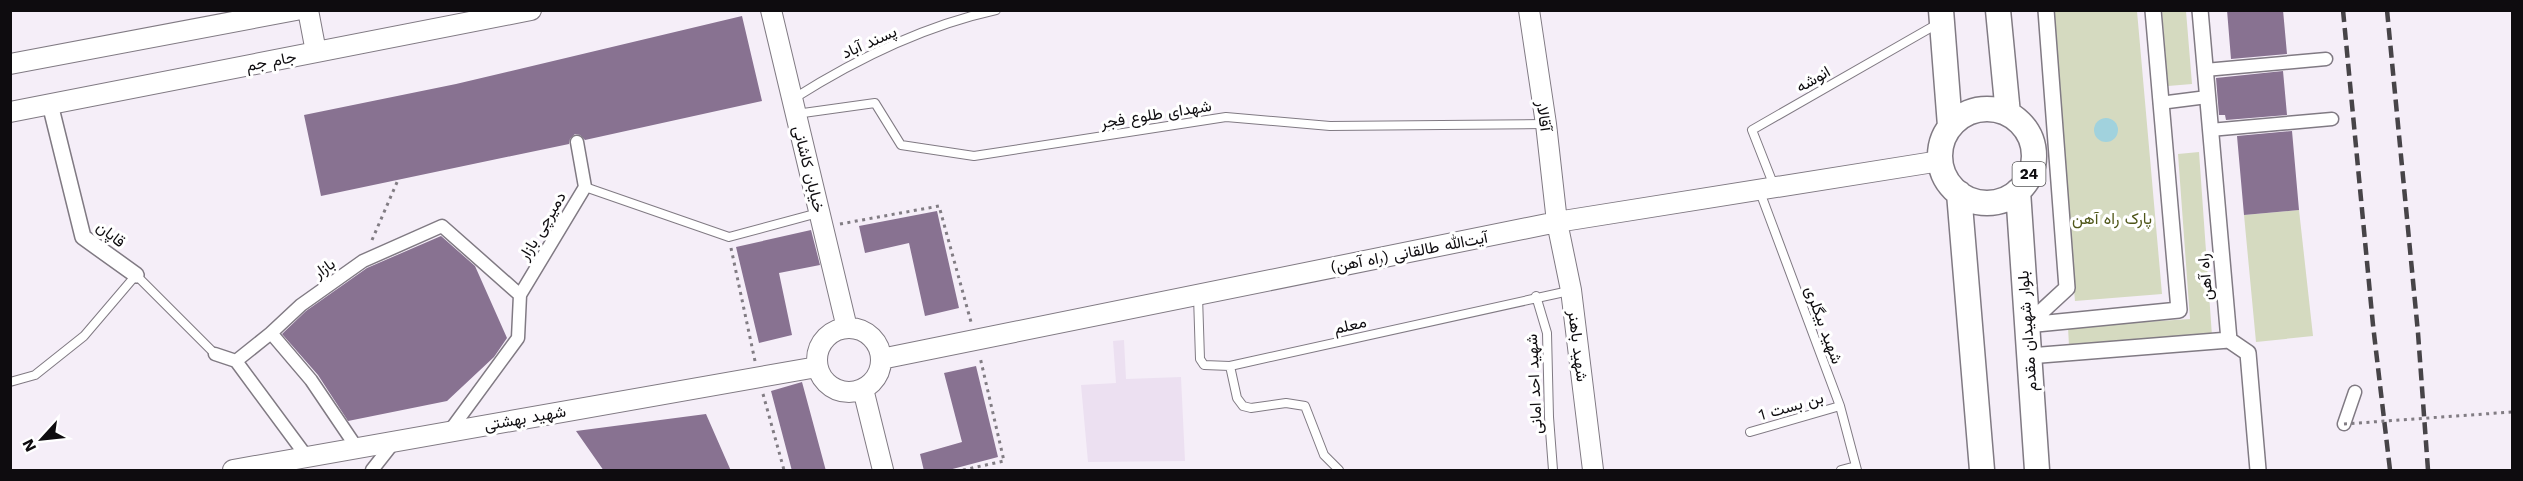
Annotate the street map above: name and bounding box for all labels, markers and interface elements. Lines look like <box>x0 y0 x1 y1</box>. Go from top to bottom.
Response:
street label: پسند آباد <box>839 21 900 64</box>
street label: جام جم <box>244 47 298 76</box>
street label: انوشه <box>1793 62 1834 97</box>
street label: شهدای طلوع فجر <box>1098 96 1213 134</box>
street label: آقالار <box>1531 99 1556 134</box>
street label: خیابان کاشانی <box>788 124 829 215</box>
road number: 24 <box>2012 162 2046 186</box>
street label: دمیرچی بازار <box>514 188 572 266</box>
park label: پارک راه آهن <box>2072 209 2152 230</box>
street label: قاپان <box>92 217 129 253</box>
street label: (راه آهن) آیت‌الله طالقانی <box>1329 227 1491 278</box>
street label: راه آهن <box>2193 252 2218 301</box>
street label: بازار <box>309 254 339 284</box>
street label: بلوار شهیدان مقدم <box>2013 270 2042 392</box>
street label: شهید بیگلری <box>1800 283 1847 367</box>
street label: شهید باهنر <box>1563 308 1592 383</box>
street label: معلم <box>1332 312 1368 339</box>
street label: شهید احد امانی <box>1522 333 1547 434</box>
street label: بن بست 1 <box>1756 388 1826 425</box>
street label: شهید بهشتی <box>483 401 568 436</box>
north arrow <box>12 409 72 469</box>
text: N <box>18 436 40 455</box>

